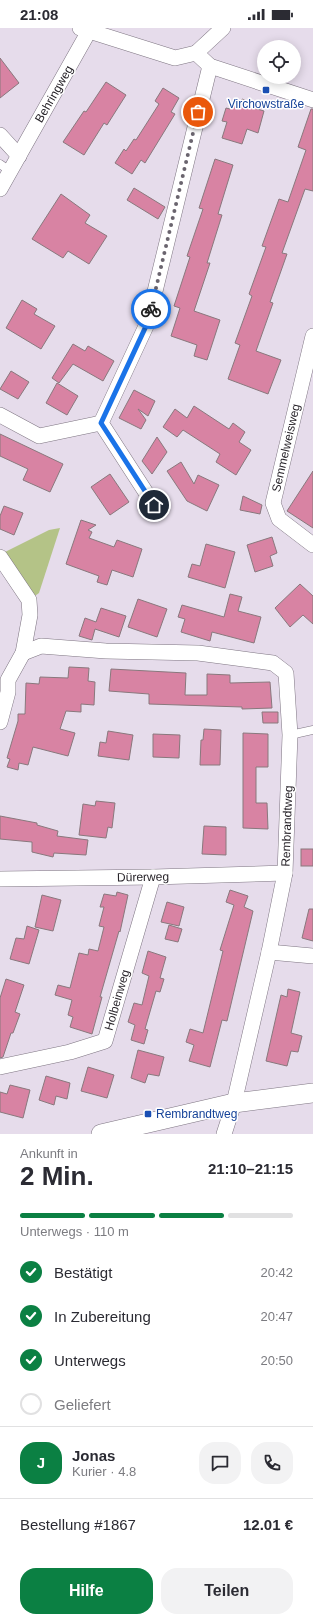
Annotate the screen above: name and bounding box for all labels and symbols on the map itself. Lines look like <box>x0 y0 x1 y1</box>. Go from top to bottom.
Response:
street label: Behringweg <box>32 63 76 125</box>
marker: Virchowstraße <box>261 85 271 95</box>
pin <box>181 95 215 129</box>
place label: Virchowstraße <box>228 97 305 111</box>
courier <box>131 289 171 329</box>
street label: Semmelweisweg <box>269 403 303 493</box>
pin <box>137 488 171 522</box>
street label: Rembrandtweg <box>279 785 295 867</box>
street label: Dürerweg <box>117 870 169 884</box>
street label: Holbeinweg <box>102 968 132 1032</box>
place label: Rembrandtweg <box>156 1107 237 1121</box>
marker: Rembrandtweg <box>143 1109 153 1119</box>

